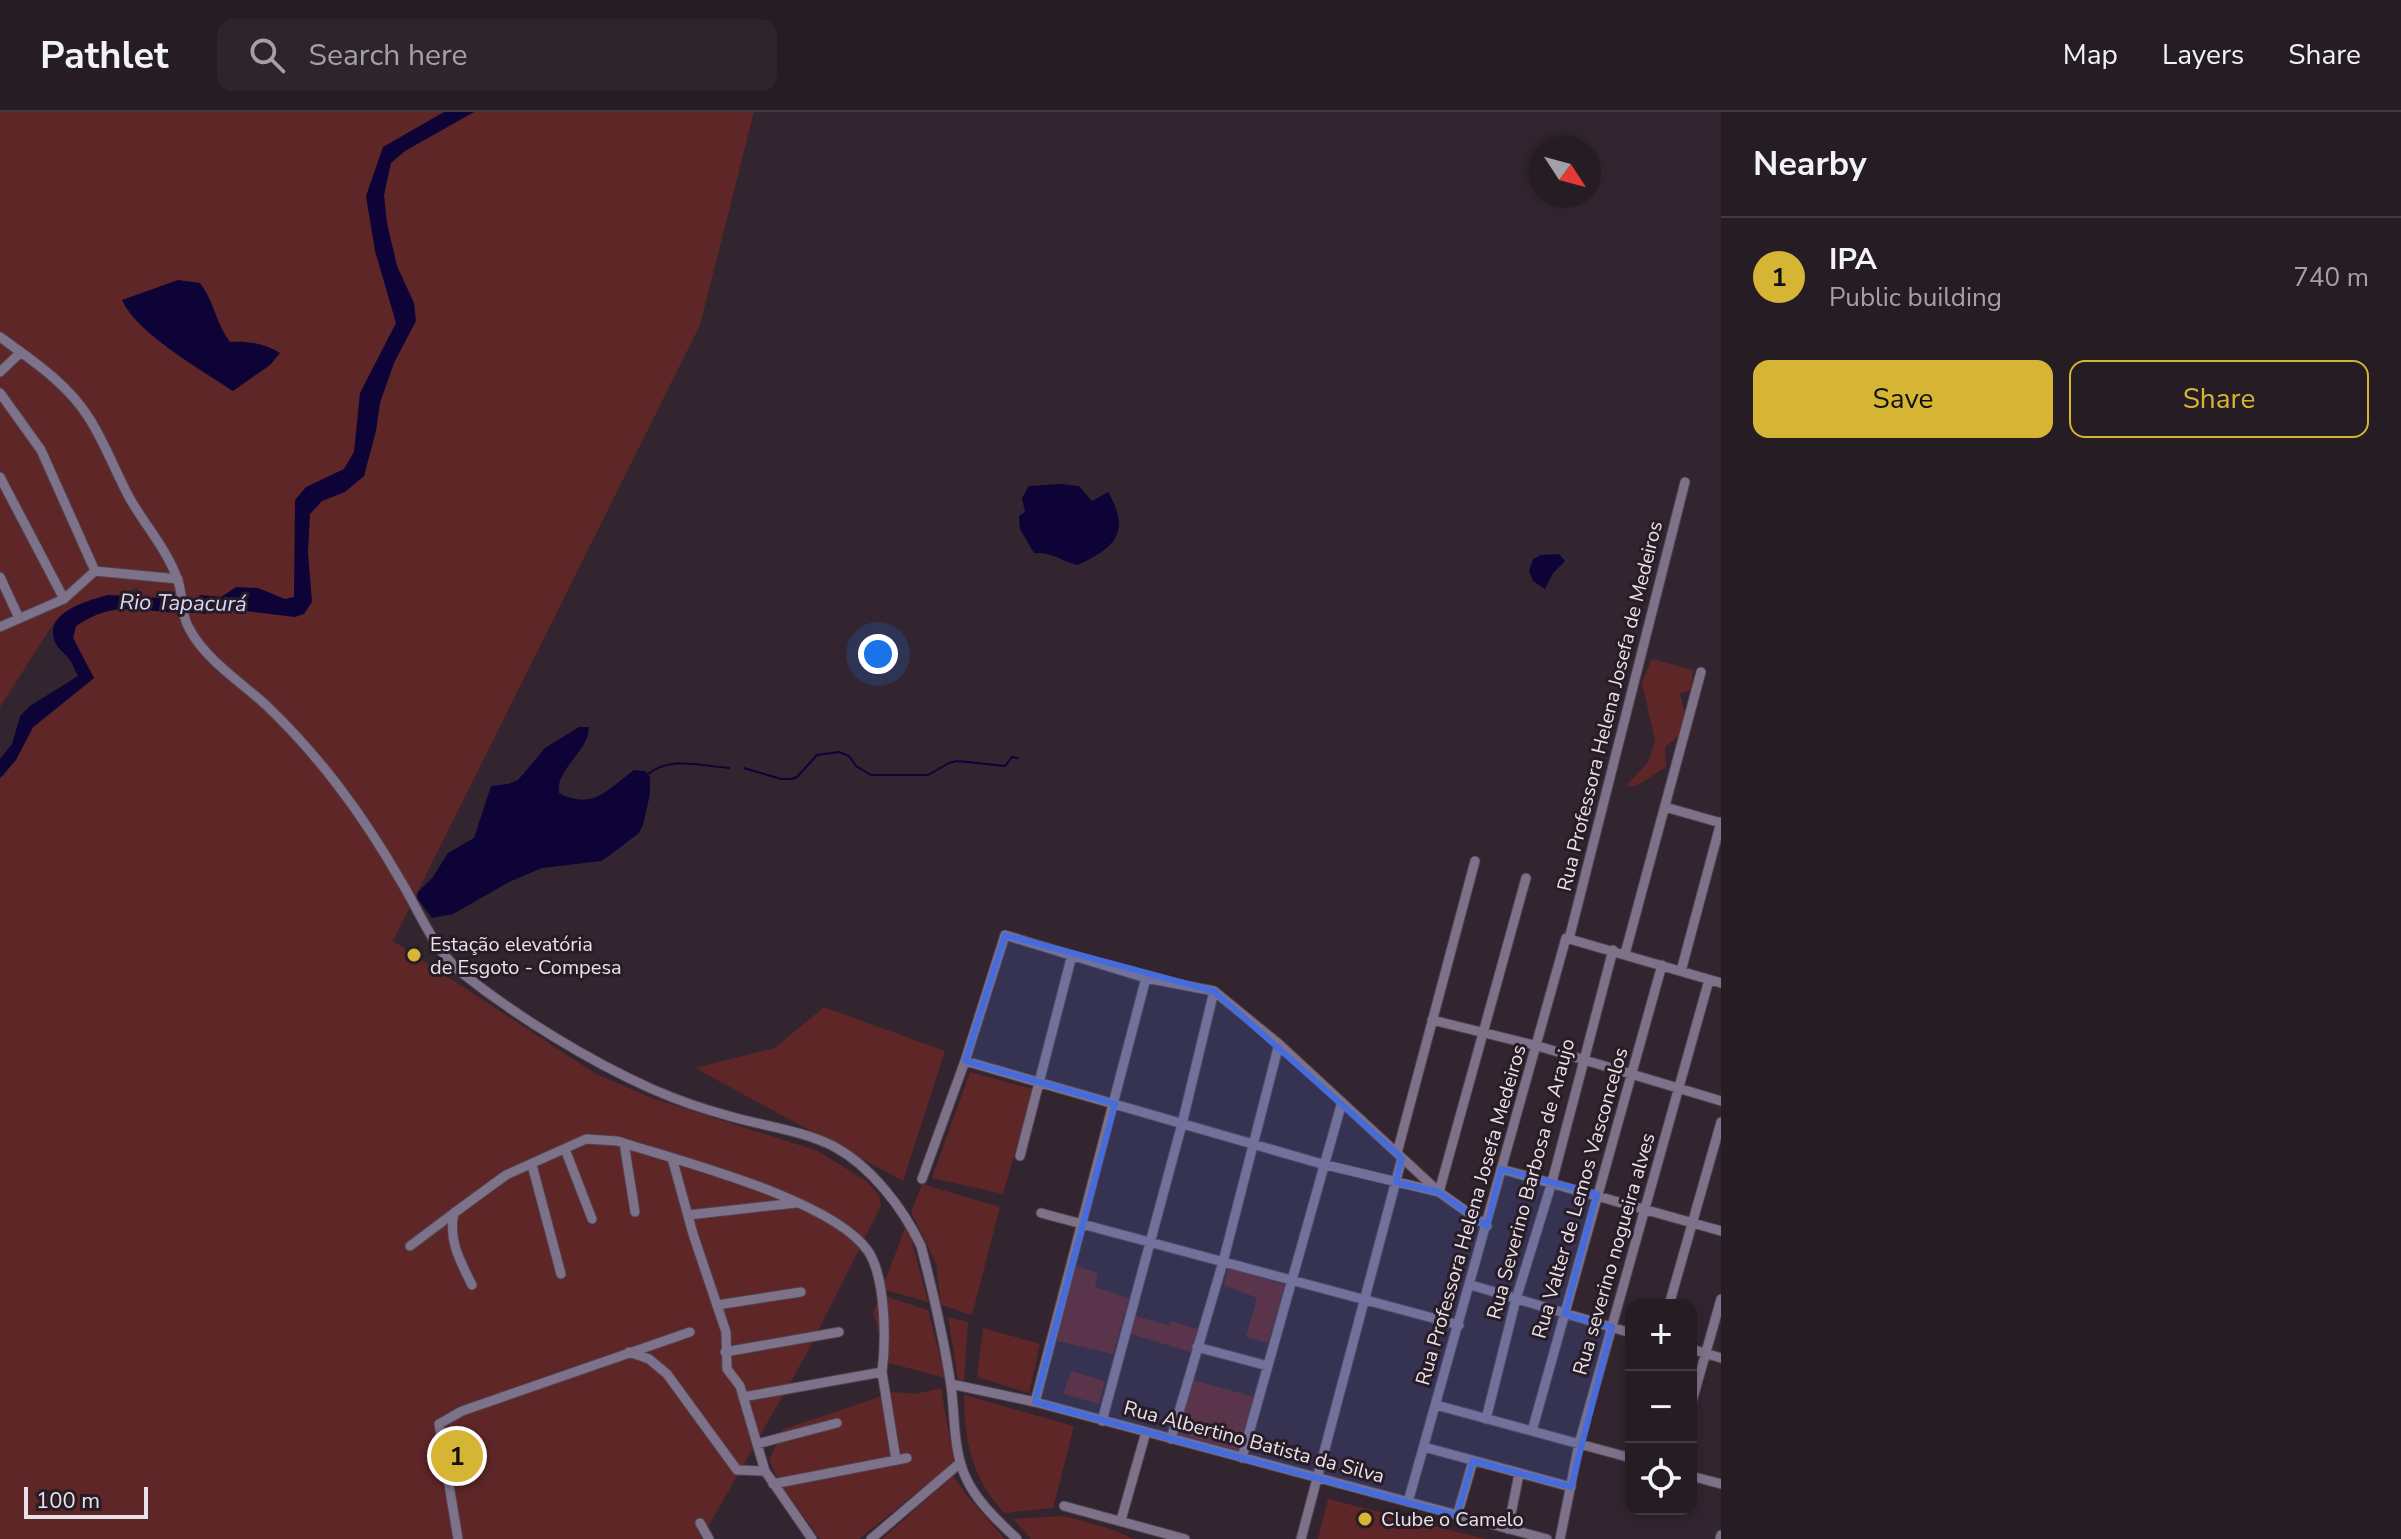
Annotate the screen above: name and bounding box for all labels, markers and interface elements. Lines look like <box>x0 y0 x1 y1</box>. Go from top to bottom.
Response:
search box <box>217 19 777 91</box>
text: Pathlet <box>40 30 169 81</box>
icon: search <box>245 33 289 77</box>
text: Search here <box>309 35 468 76</box>
text: Map <box>2063 36 2118 74</box>
text: Layers <box>2162 36 2244 74</box>
text: Share <box>2288 36 2361 74</box>
north arrow <box>1529 136 1601 208</box>
text: Nearby <box>1753 141 1867 187</box>
text: IPA <box>1829 239 1877 280</box>
text: 1 <box>1771 260 1787 295</box>
text: 740 m <box>2293 260 2369 295</box>
text: Public building <box>1829 280 2002 315</box>
button: Save <box>1753 360 2053 438</box>
button: Share <box>2069 360 2369 438</box>
street label: Rua Professora Helena Josefa de Medeiros <box>1551 518 1669 894</box>
water label: Rio Tapacurá <box>119 587 247 619</box>
your location <box>858 634 898 674</box>
place label: Estação elevatória de Esgoto - Compesa <box>430 931 622 981</box>
marker: Estação elevatória de Esgoto - Compesa <box>405 946 423 964</box>
street label: Rua Severino Barbosa de Araujo <box>1480 1036 1582 1322</box>
street label: Rua Professora Helena Josefa Medeiros <box>1409 1042 1533 1388</box>
street label: Rua Valter de Lemos Vasconcelos <box>1525 1044 1635 1342</box>
street label: Rua severino nogueira alves <box>1566 1130 1662 1378</box>
map controls <box>1625 1299 1697 1515</box>
button: + <box>1625 1299 1697 1371</box>
button: − <box>1625 1371 1697 1443</box>
street label: Rua Albertino Batista da Silva <box>1121 1394 1387 1490</box>
pin: 1 <box>431 1426 483 1486</box>
button: locate <box>1625 1443 1697 1515</box>
scale bar <box>24 1483 148 1519</box>
text: 100 m <box>36 1486 100 1516</box>
place label: Clube o Camelo <box>1381 1506 1524 1533</box>
marker: Clube o Camelo <box>1356 1510 1374 1528</box>

